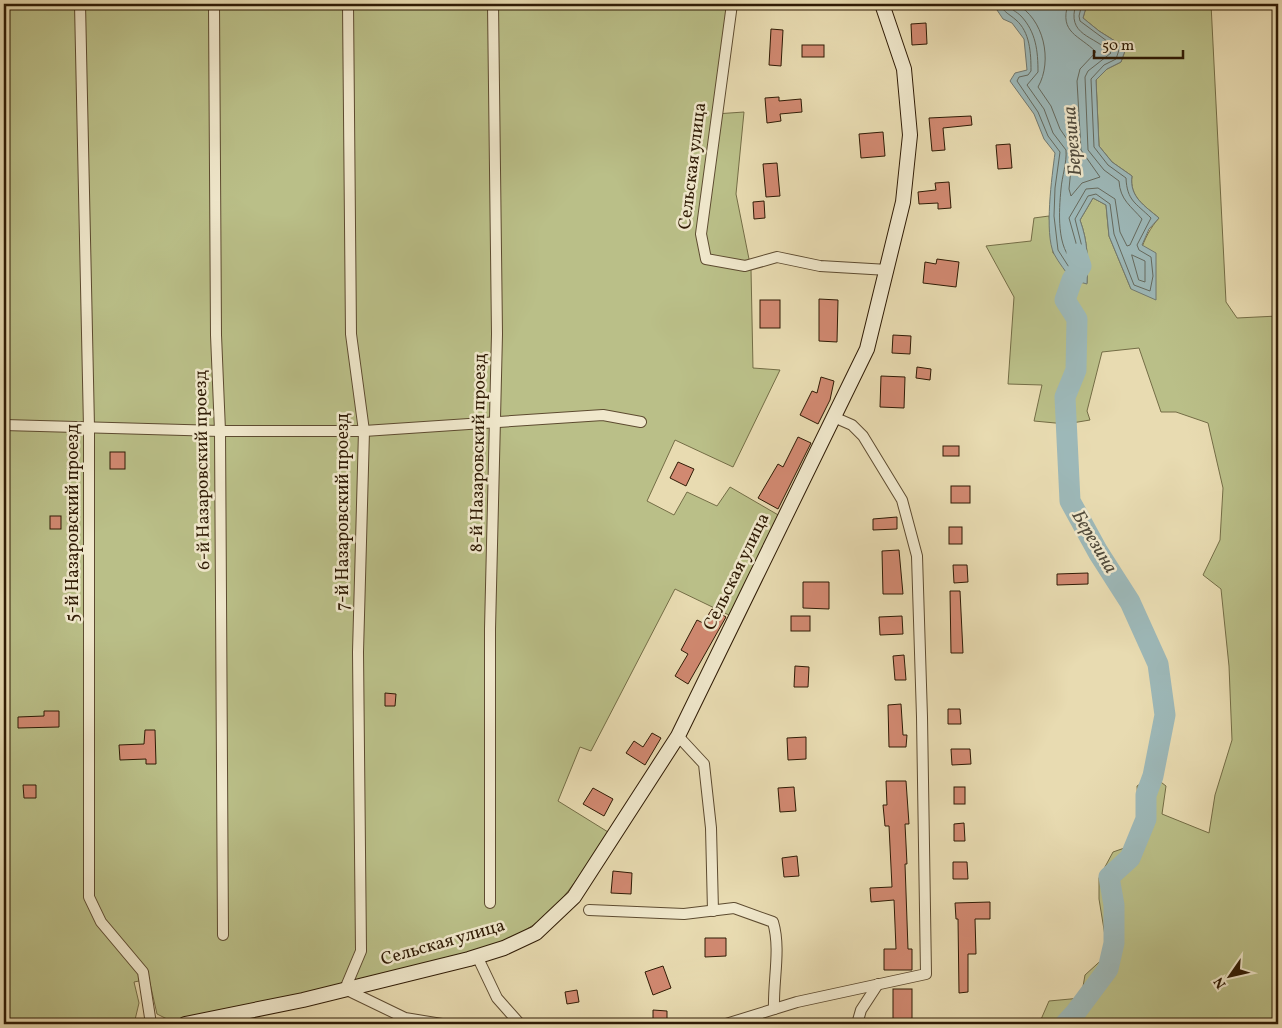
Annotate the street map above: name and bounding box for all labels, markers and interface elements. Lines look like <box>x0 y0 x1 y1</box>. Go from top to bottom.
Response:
scale bar <box>1094 28 1183 60</box>
text: 50 m <box>1102 36 1134 57</box>
street label: Сельская улица <box>673 101 713 231</box>
water label: Березина <box>1057 105 1089 177</box>
street label: 8-й Назаровский проезд <box>465 353 493 553</box>
street label: 6-й Назаровский проезд <box>189 370 217 570</box>
street label: 7-й Назаровский проезд <box>331 413 356 611</box>
street label: 5-й Назаровский проезд <box>61 424 86 622</box>
water label: Березина <box>1065 505 1123 579</box>
street label: Сельская улица <box>698 509 776 635</box>
street label: Сельская улица <box>378 913 508 973</box>
north arrow <box>1204 950 1254 1000</box>
text: N <box>1210 973 1231 992</box>

